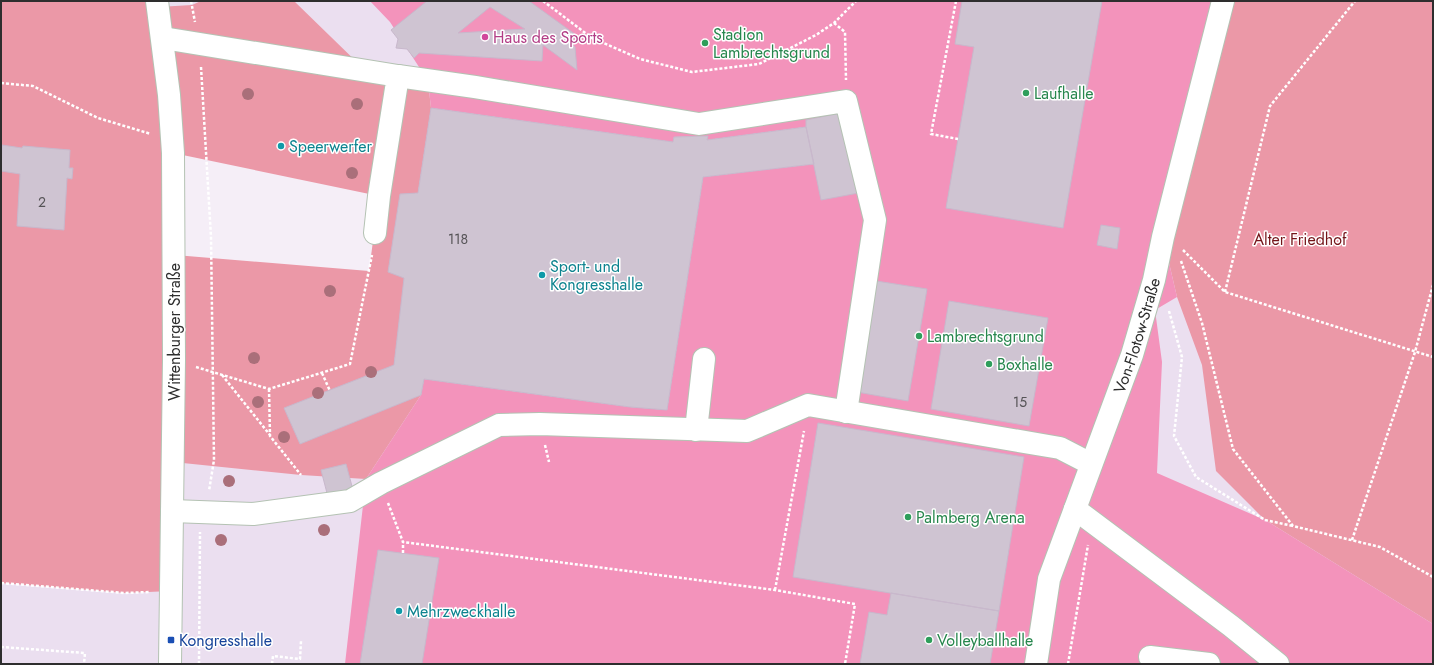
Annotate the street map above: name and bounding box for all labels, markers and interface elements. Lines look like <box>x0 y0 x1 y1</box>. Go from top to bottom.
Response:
place label: Stadion Lambrechtsgrund <box>713 23 830 64</box>
place label: Haus des Sports <box>493 26 603 49</box>
marker: Haus des Sports <box>480 32 490 42</box>
marker: Stadion Lambrechtsgrund <box>700 38 710 48</box>
place label: Laufhalle <box>1034 82 1094 105</box>
marker: Laufhalle <box>1021 88 1031 98</box>
place label: Speerwerfer <box>289 135 373 158</box>
marker: Speerwerfer <box>276 141 286 151</box>
house number: 2 <box>38 192 46 212</box>
park label: Alter Friedhof <box>1253 228 1347 251</box>
house number: 118 <box>448 229 468 249</box>
place label: Sport- und Kongresshalle <box>550 255 643 296</box>
street label: Wittenburger Straße <box>163 263 186 401</box>
marker: Sport- und Kongresshalle <box>537 270 547 280</box>
street label: Von-Flotow-Straße <box>1107 275 1166 396</box>
place label: Lambrechtsgrund <box>927 325 1044 348</box>
marker: Lambrechtsgrund <box>914 331 924 341</box>
place label: Boxhalle <box>997 353 1053 376</box>
marker: Boxhalle <box>984 359 994 369</box>
house number: 15 <box>1013 392 1027 412</box>
place label: Palmberg Arena <box>916 506 1025 529</box>
marker: Palmberg Arena <box>903 512 913 522</box>
place label: Mehrzweckhalle <box>407 600 515 623</box>
marker: Mehrzweckhalle <box>394 606 404 616</box>
place label: Kongresshalle <box>179 629 272 652</box>
place label: Volleyballhalle <box>937 629 1033 652</box>
marker: Kongresshalle <box>166 635 176 645</box>
marker: Volleyballhalle <box>924 635 934 645</box>

